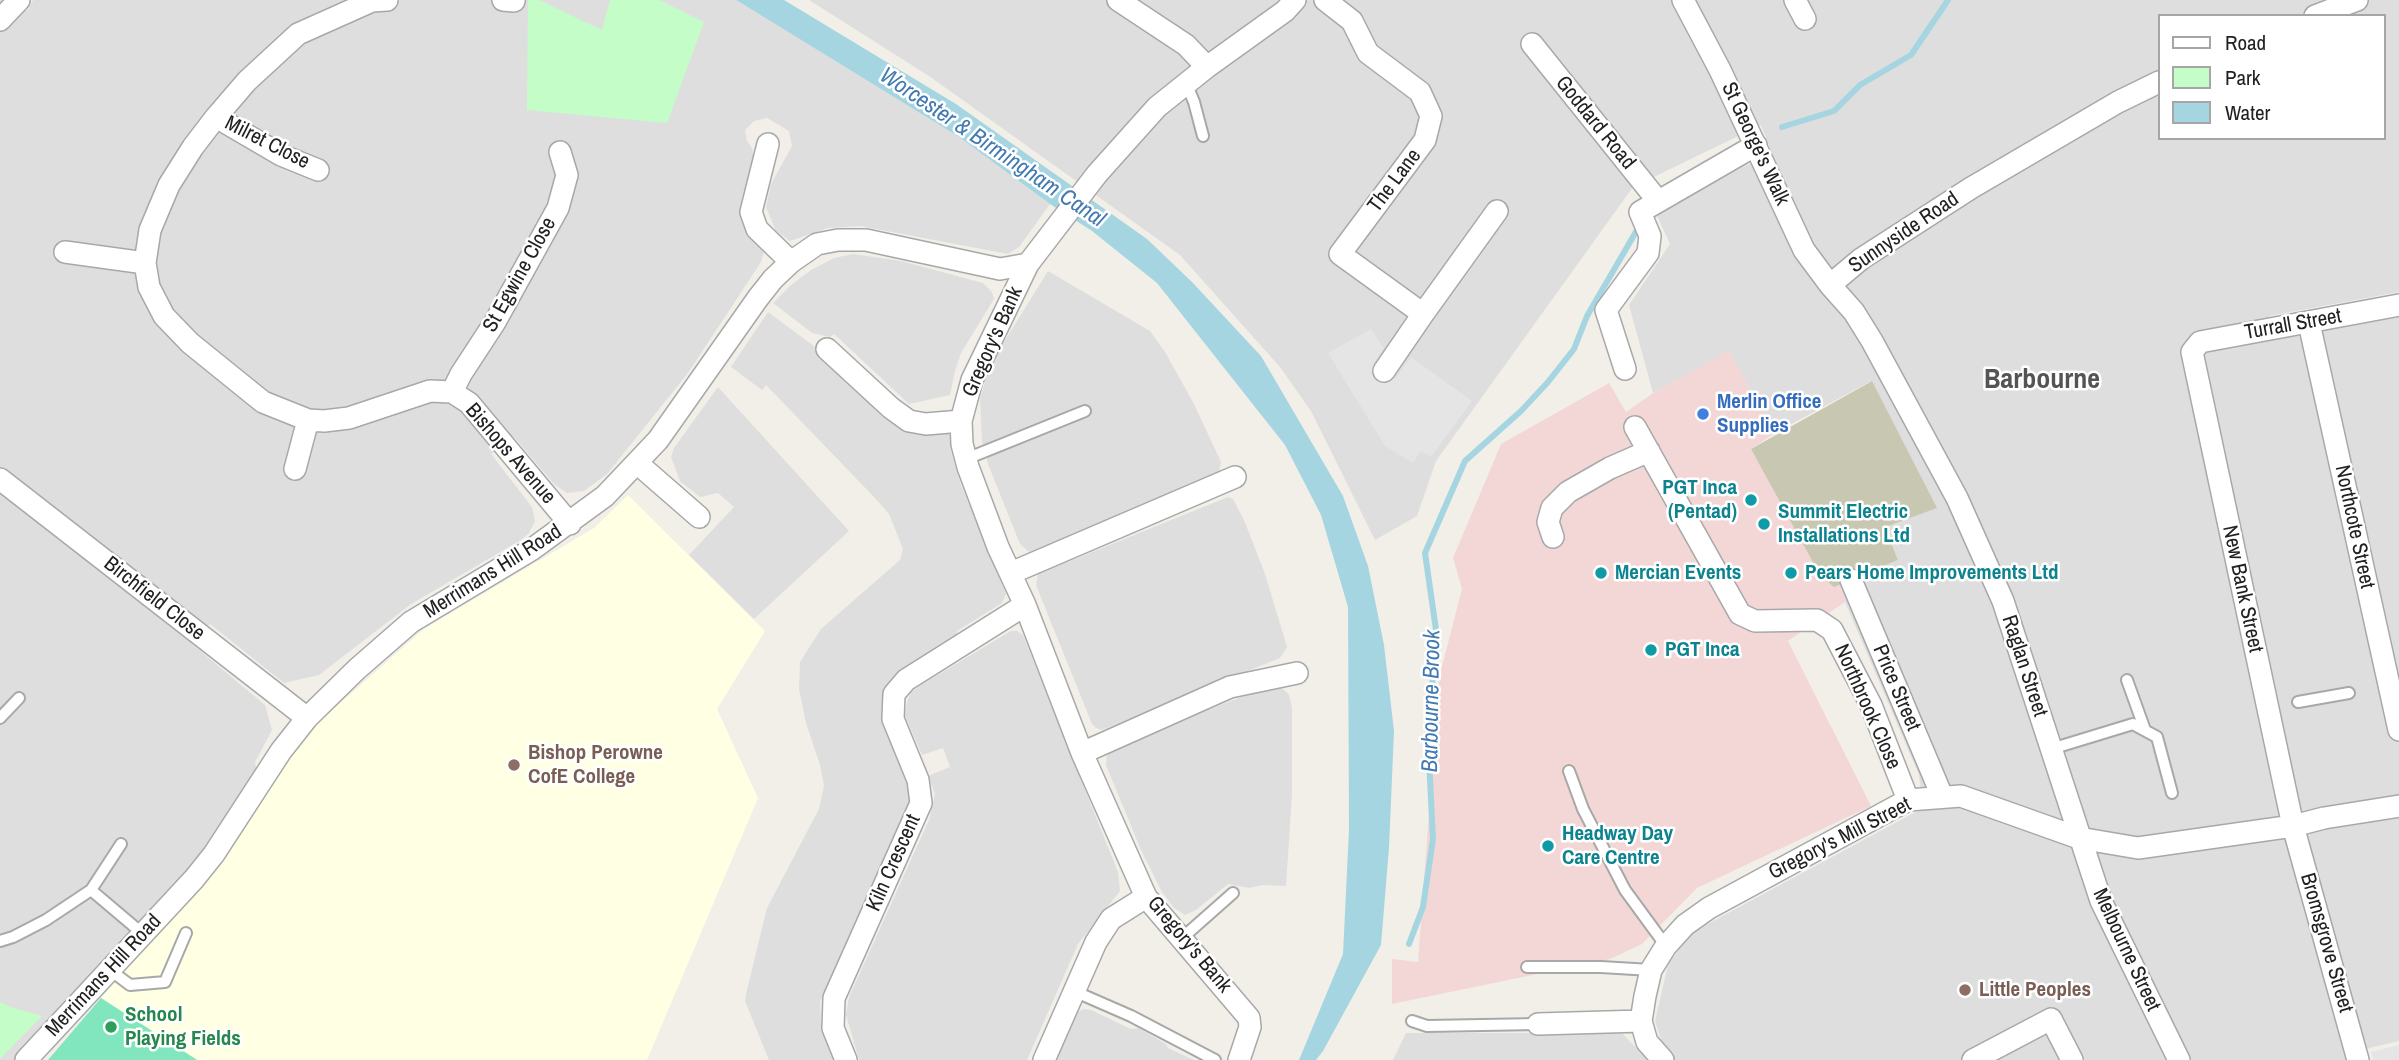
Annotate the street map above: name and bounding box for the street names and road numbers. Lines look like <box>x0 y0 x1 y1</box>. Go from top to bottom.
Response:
street label: Goddard Road <box>1550 71 1640 175</box>
street label: St George's Walk <box>1716 78 1794 210</box>
street label: Milret Close <box>220 111 314 175</box>
street label: The Lane <box>1363 144 1427 218</box>
street label: Sunnyside Road <box>1844 187 1964 279</box>
street label: St Egwine Close <box>478 213 562 337</box>
street label: Gregory's Bank <box>957 283 1029 401</box>
street label: Turrall Street <box>2243 304 2343 346</box>
street label: Bishops Avenue <box>459 399 561 509</box>
street label: Northcote Street <box>2329 463 2379 591</box>
street label: Merrimans Hill Road <box>419 519 567 625</box>
street label: New Bank Street <box>2216 523 2268 655</box>
street label: Birchfield Close <box>98 552 210 646</box>
street label: Raglan Street <box>1996 612 2052 720</box>
street label: Northbrook Close <box>1828 641 1906 773</box>
street label: Price Street <box>1867 641 1925 735</box>
street label: Gregory's Mill Street <box>1765 792 1915 886</box>
street label: Kiln Crescent <box>861 811 927 915</box>
street label: Bromsgrove Street <box>2294 871 2358 1015</box>
street label: Melbourne Street <box>2087 885 2165 1015</box>
street label: Gregory's Bank <box>1141 892 1237 998</box>
street label: Merrimans Hill Road <box>41 910 167 1042</box>

